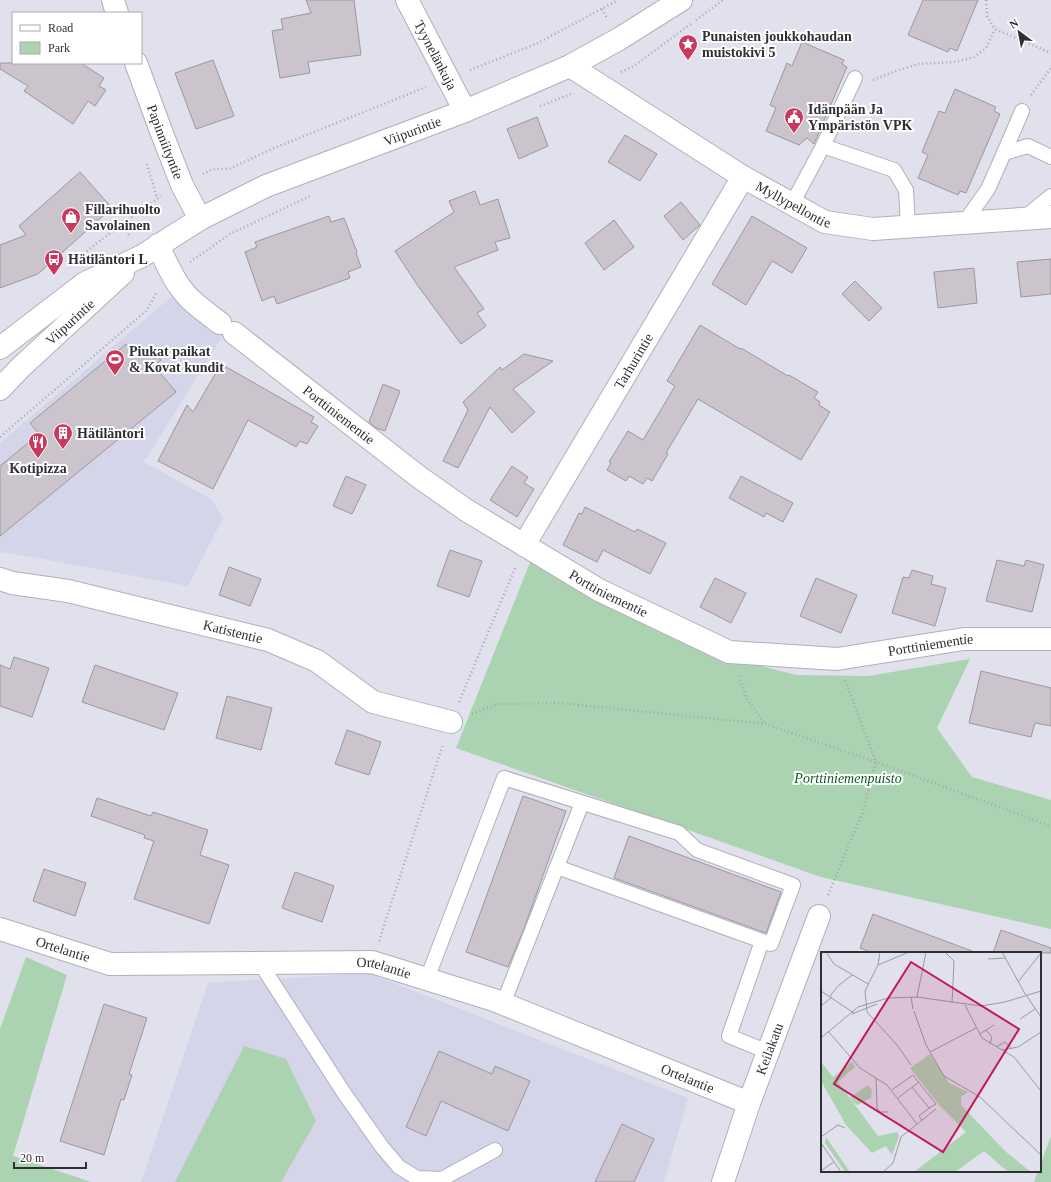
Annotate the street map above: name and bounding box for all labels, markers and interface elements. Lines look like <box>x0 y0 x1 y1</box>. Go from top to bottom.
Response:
legend <box>12 12 142 64</box>
north arrow <box>999 12 1039 52</box>
text: N <box>1007 16 1020 31</box>
street label: Tyynelänkuja <box>411 18 460 93</box>
text: Road <box>48 21 73 35</box>
place label: Punaisten joukkohaudan muistokivi 5 <box>702 29 852 60</box>
place icon: Punaisten joukkohaudan muistokivi 5 <box>677 33 699 61</box>
text: Park <box>48 41 70 55</box>
street label: Papinniityntie <box>144 102 186 181</box>
place label: Idänpään Ja Ympäristön VPK <box>808 102 912 133</box>
public building icon: Idänpään Ja Ympäristön VPK <box>783 106 805 134</box>
street label: Viipurintie <box>381 113 443 149</box>
street label: Myllypellontie <box>753 178 832 230</box>
place label: Fillarihuolto Savolainen <box>85 202 160 233</box>
shop icon: Fillarihuolto Savolainen <box>60 206 82 234</box>
bus stop icon: Hätiläntori L <box>43 248 65 276</box>
place label: Hätiläntori L <box>68 252 148 267</box>
street label: Viipurintie <box>43 296 97 348</box>
street label: Tarhurintie <box>611 331 656 392</box>
place label: Piukat paikat & Kovat kundit <box>129 344 224 375</box>
sports icon: Piukat paikat & Kovat kundit <box>104 348 126 376</box>
street label: Porttiniementie <box>300 382 378 447</box>
building icon: Hätiläntori <box>52 422 74 450</box>
place label: Hätiläntori <box>77 426 144 441</box>
restaurant icon: Kotipizza <box>27 431 49 459</box>
place label: Kotipizza <box>9 461 67 476</box>
street label: Porttiniementie <box>567 566 650 620</box>
street label: Katistentie <box>202 617 264 646</box>
street label: Porttiniementie <box>887 632 973 658</box>
park label: Porttiniemenpuisto <box>793 771 902 786</box>
street label: Ortelantie <box>34 933 92 965</box>
inset map <box>821 952 1041 1172</box>
street label: Ortelantie <box>356 955 413 981</box>
street label: Keilakatu <box>753 1021 786 1077</box>
street label: Ortelantie <box>659 1061 716 1096</box>
scale bar <box>14 1144 86 1170</box>
text: 20 m <box>20 1151 45 1165</box>

